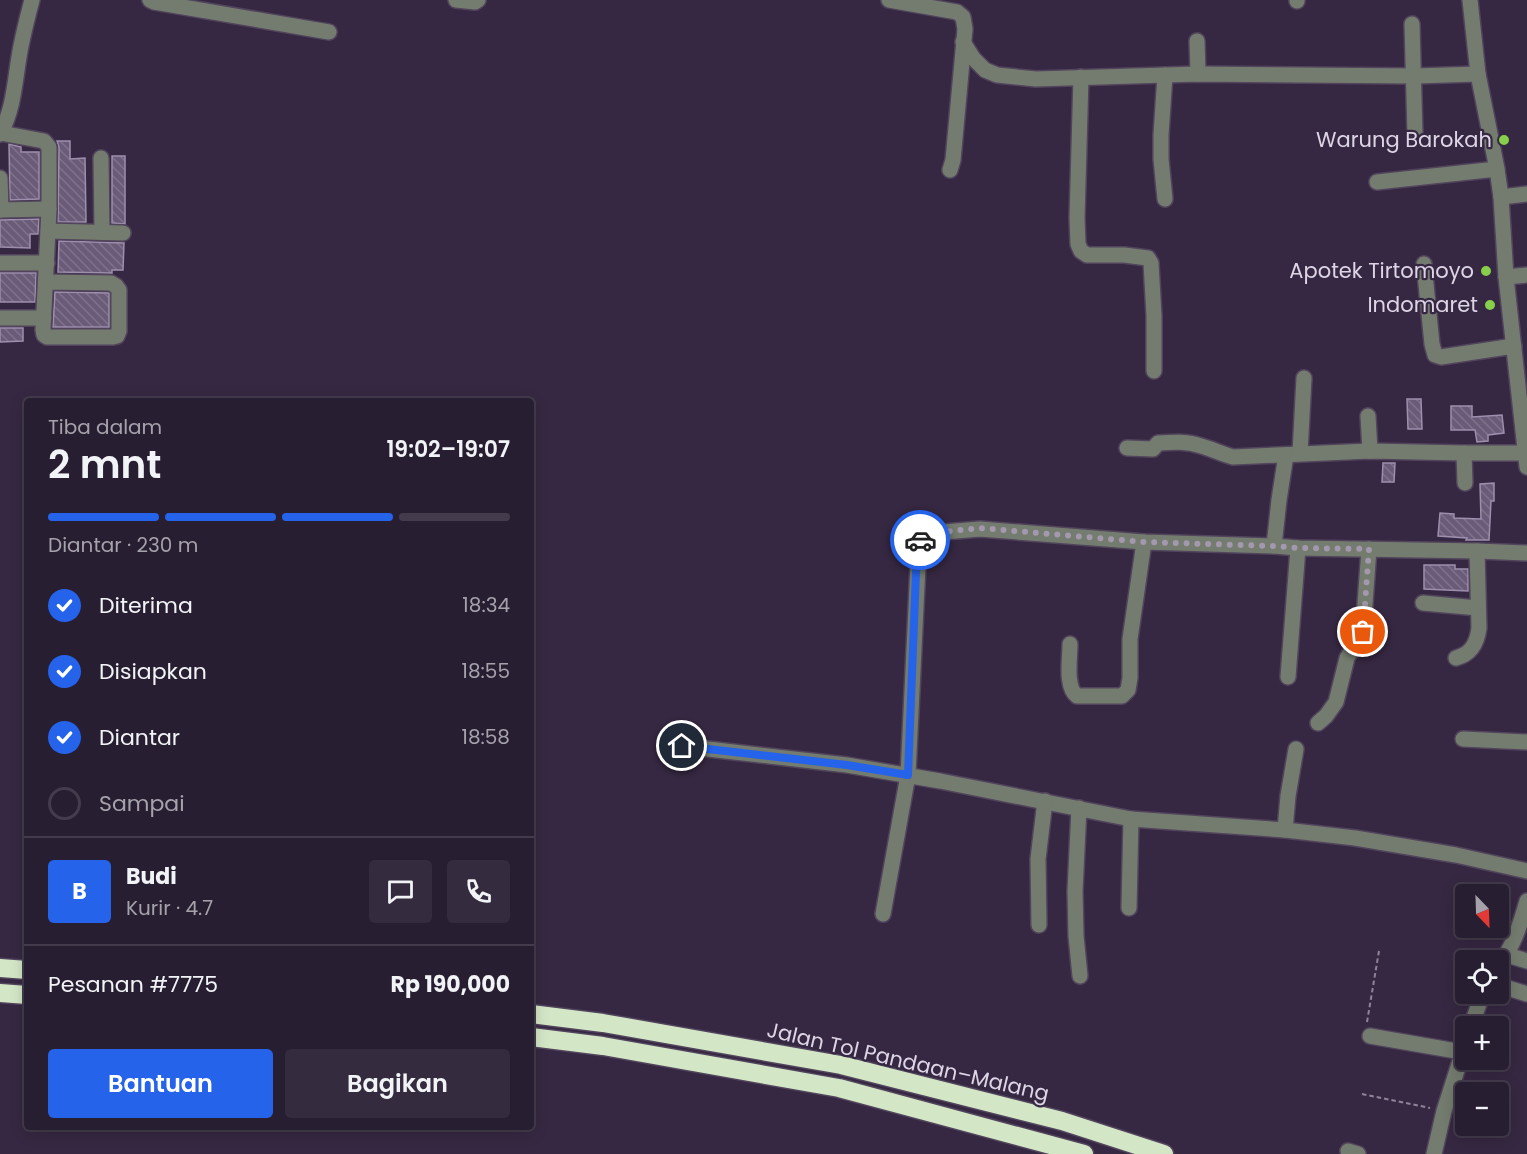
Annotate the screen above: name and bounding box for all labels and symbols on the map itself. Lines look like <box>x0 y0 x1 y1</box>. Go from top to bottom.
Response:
place label: Warung Barokah <box>1316 125 1492 154</box>
marker: Warung Barokah <box>1497 133 1511 147</box>
place label: Apotek Tirtomoyo <box>1289 256 1474 285</box>
marker: Apotek Tirtomoyo <box>1479 264 1493 278</box>
place label: Indomaret <box>1367 290 1478 319</box>
marker: Indomaret <box>1483 298 1497 312</box>
courier <box>890 510 950 570</box>
pin <box>1337 606 1388 657</box>
pin <box>656 720 707 771</box>
north arrow <box>1455 884 1509 938</box>
street label: Jalan Tol Pandaan–Malang <box>764 1015 1052 1108</box>

